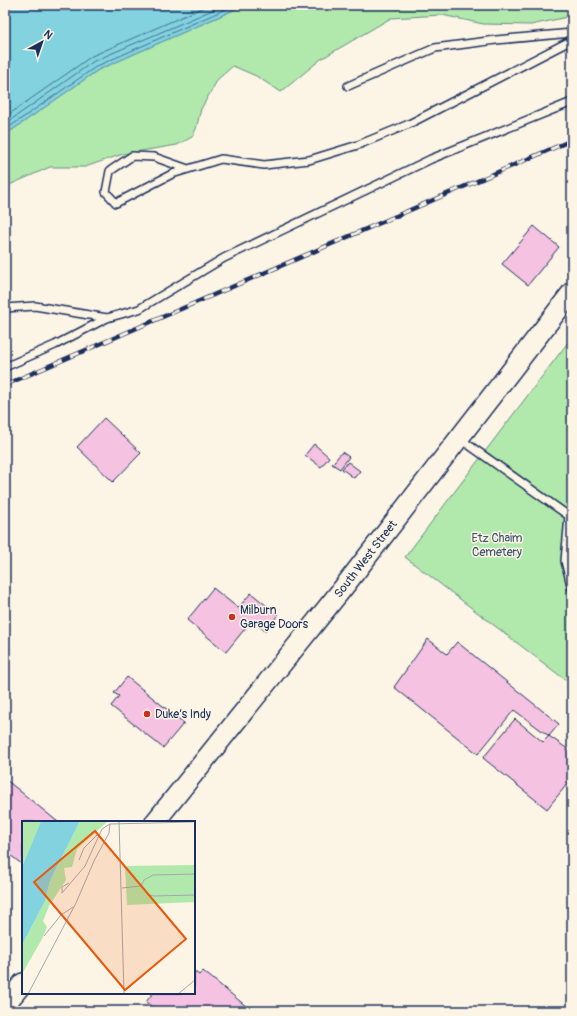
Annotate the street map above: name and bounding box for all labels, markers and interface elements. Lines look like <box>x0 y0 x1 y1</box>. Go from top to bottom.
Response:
north arrow <box>22 22 62 62</box>
text: N <box>41 27 56 42</box>
street label: South West Street <box>331 517 400 601</box>
park label: Etz Chaim Cemetery <box>471 531 523 560</box>
place label: Milburn Garage Doors <box>240 603 309 632</box>
marker: Milburn Garage Doors <box>227 612 237 622</box>
place label: Duke’s Indy <box>155 707 211 722</box>
marker: Duke’s Indy <box>142 709 152 719</box>
inset map <box>22 821 195 994</box>

